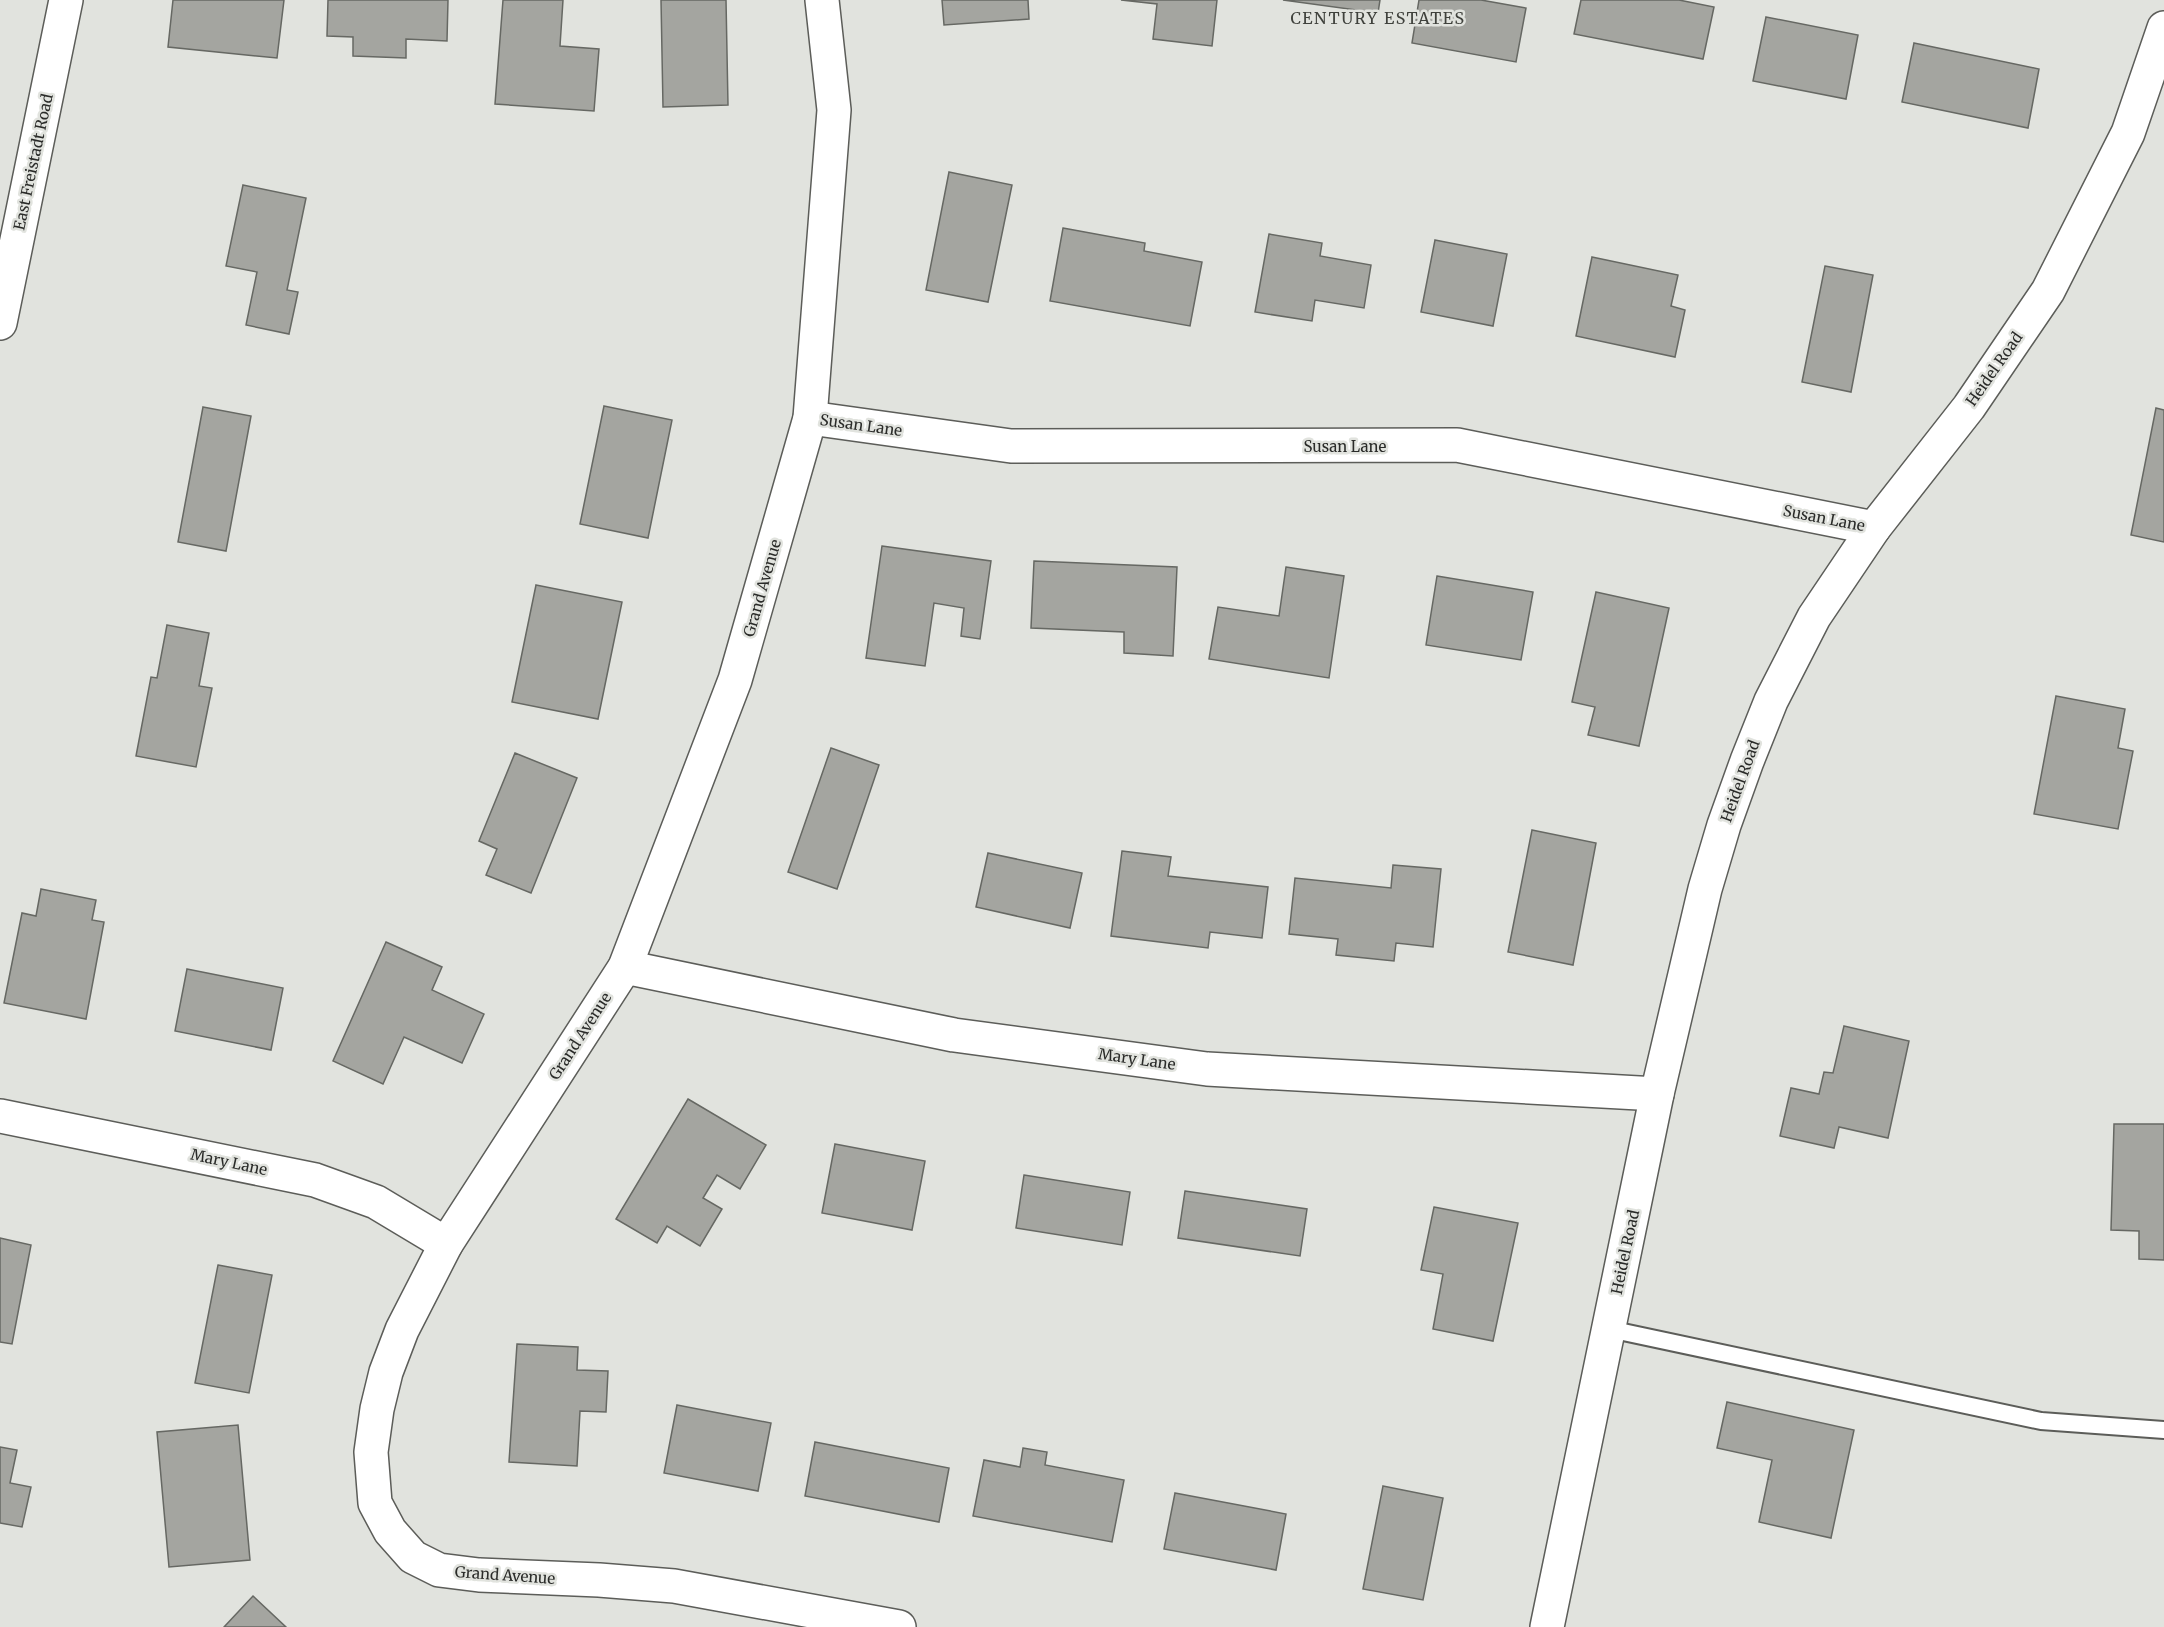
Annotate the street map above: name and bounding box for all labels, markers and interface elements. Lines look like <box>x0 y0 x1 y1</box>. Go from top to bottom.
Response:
district label: CENTURY ESTATES <box>1290 8 1466 28</box>
street label: East Freistadt Road <box>9 92 57 232</box>
street label: Heidel Road <box>1962 328 2026 410</box>
street label: Susan Lane <box>819 410 904 440</box>
street label: Susan Lane <box>1304 437 1387 456</box>
street label: Susan Lane <box>1782 501 1867 535</box>
street label: Grand Avenue <box>739 537 785 639</box>
street label: Heidel Road <box>1716 737 1764 825</box>
street label: Grand Avenue <box>545 989 615 1083</box>
street label: Mary Lane <box>1097 1044 1177 1074</box>
street label: Mary Lane <box>189 1145 269 1179</box>
street label: Heidel Road <box>1607 1208 1643 1296</box>
street label: Grand Avenue <box>454 1562 556 1588</box>

